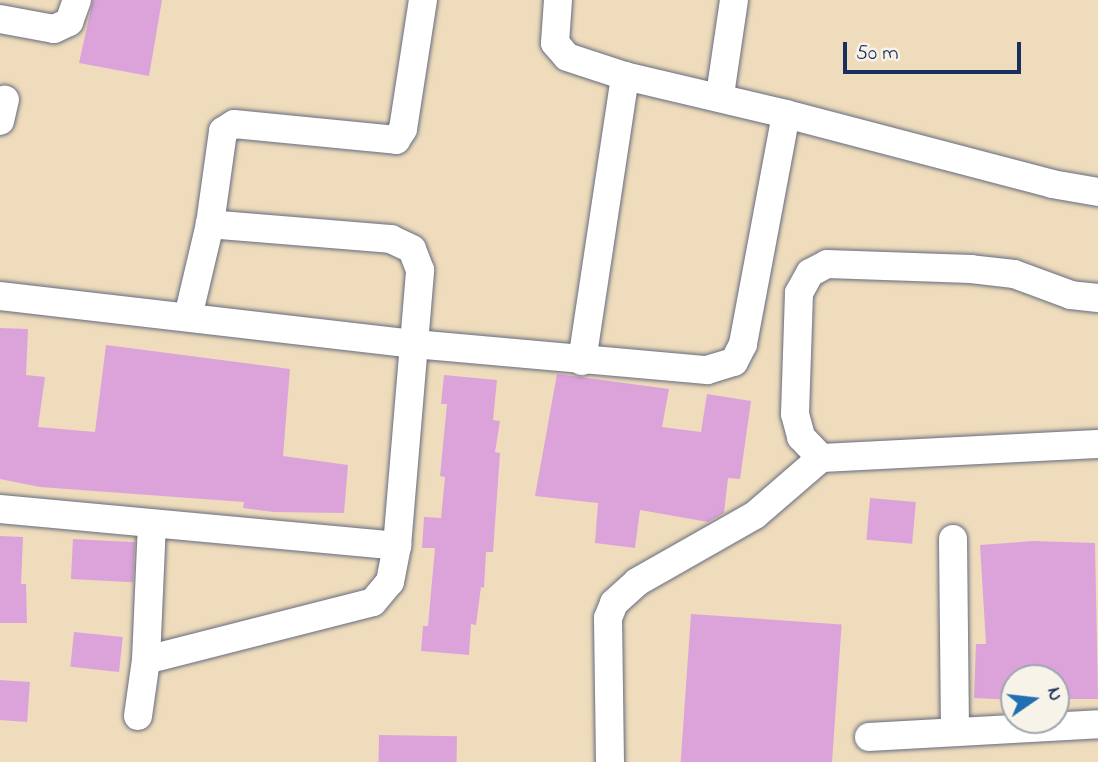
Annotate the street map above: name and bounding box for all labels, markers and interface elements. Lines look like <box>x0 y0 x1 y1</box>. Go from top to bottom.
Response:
scale bar <box>846 28 1024 72</box>
text: 50 m <box>856 39 899 69</box>
north arrow <box>1000 664 1070 734</box>
text: N <box>1039 685 1069 704</box>

